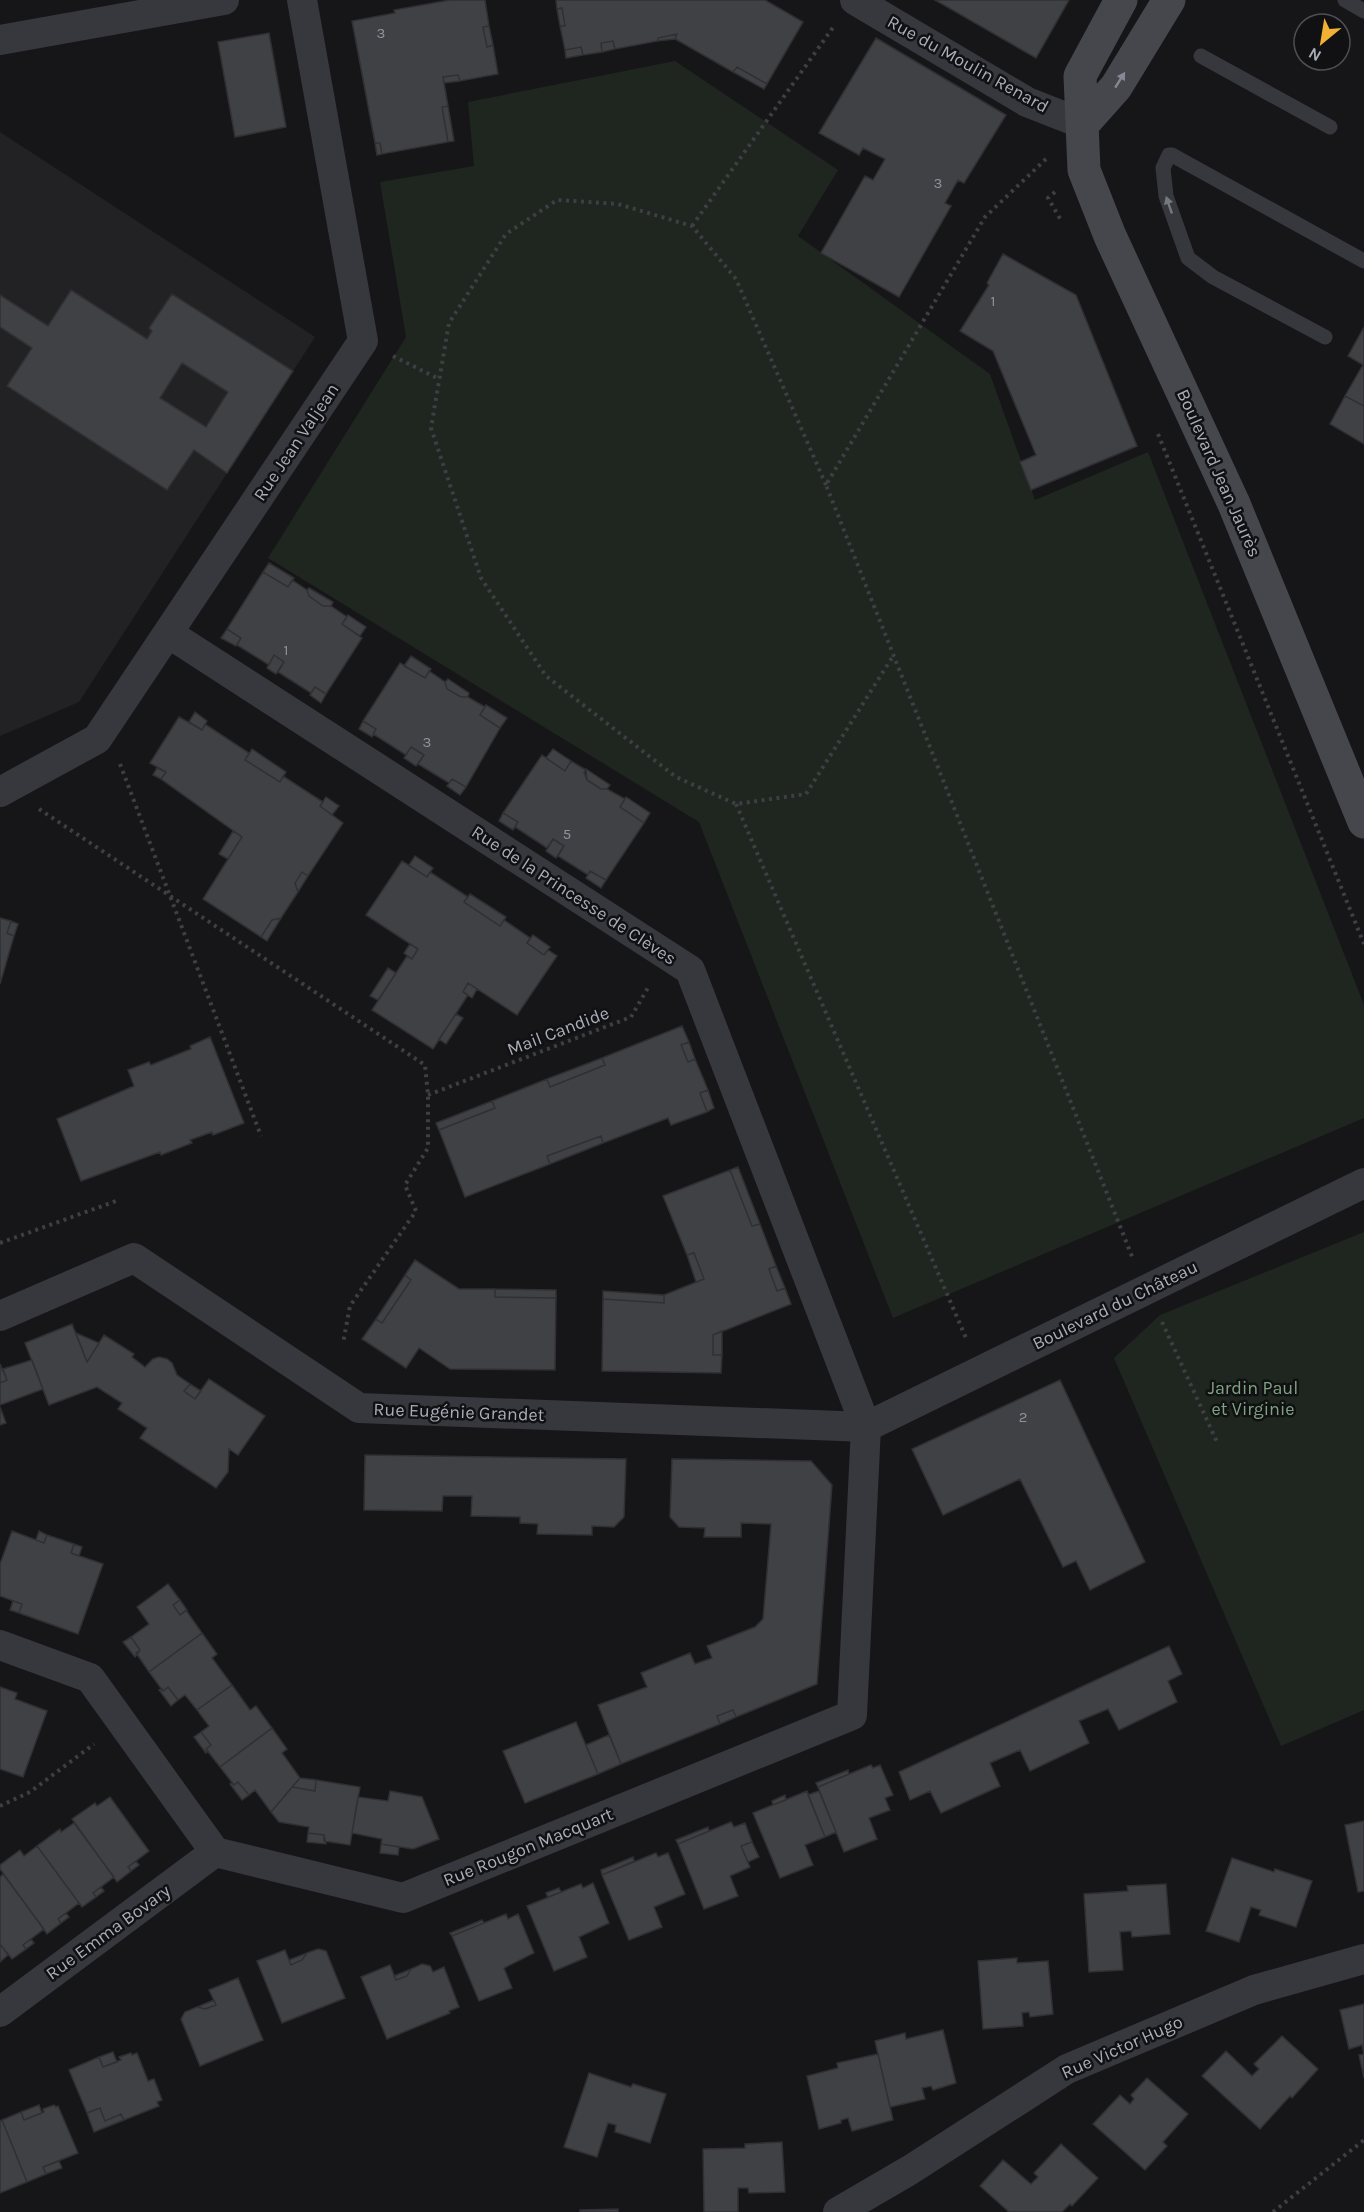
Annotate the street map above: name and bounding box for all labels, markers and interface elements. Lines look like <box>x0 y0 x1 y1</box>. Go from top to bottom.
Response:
street label: Rue du Moulin Renard <box>884 10 1052 118</box>
north arrow <box>1292 12 1352 72</box>
house number: 3 <box>377 24 385 42</box>
text: N <box>1305 43 1324 66</box>
one-way arrow <box>1115 72 1126 88</box>
house number: 3 <box>934 174 942 192</box>
one-way arrow <box>1164 196 1174 214</box>
house number: 1 <box>991 292 995 310</box>
street label: Rue Jean Valjean <box>249 379 343 505</box>
street label: Boulevard Jean Jaurès <box>1172 386 1266 560</box>
house number: 1 <box>284 641 288 659</box>
house number: 3 <box>423 733 431 751</box>
street label: Rue de la Princesse de Clèves <box>467 820 681 970</box>
house number: 5 <box>563 825 571 843</box>
street label: Mail Candide <box>504 1001 612 1061</box>
street label: Boulevard du Château <box>1029 1255 1201 1355</box>
park label: Jardin Paul et Virginie <box>1208 1377 1298 1420</box>
street label: Rue Eugénie Grandet <box>373 1398 545 1426</box>
house number: 2 <box>1019 1408 1027 1426</box>
street label: Rue Rougon Macquart <box>440 1803 616 1891</box>
street label: Rue Emma Bovary <box>42 1879 175 1984</box>
street label: Rue Victor Hugo <box>1058 2010 1186 2084</box>

